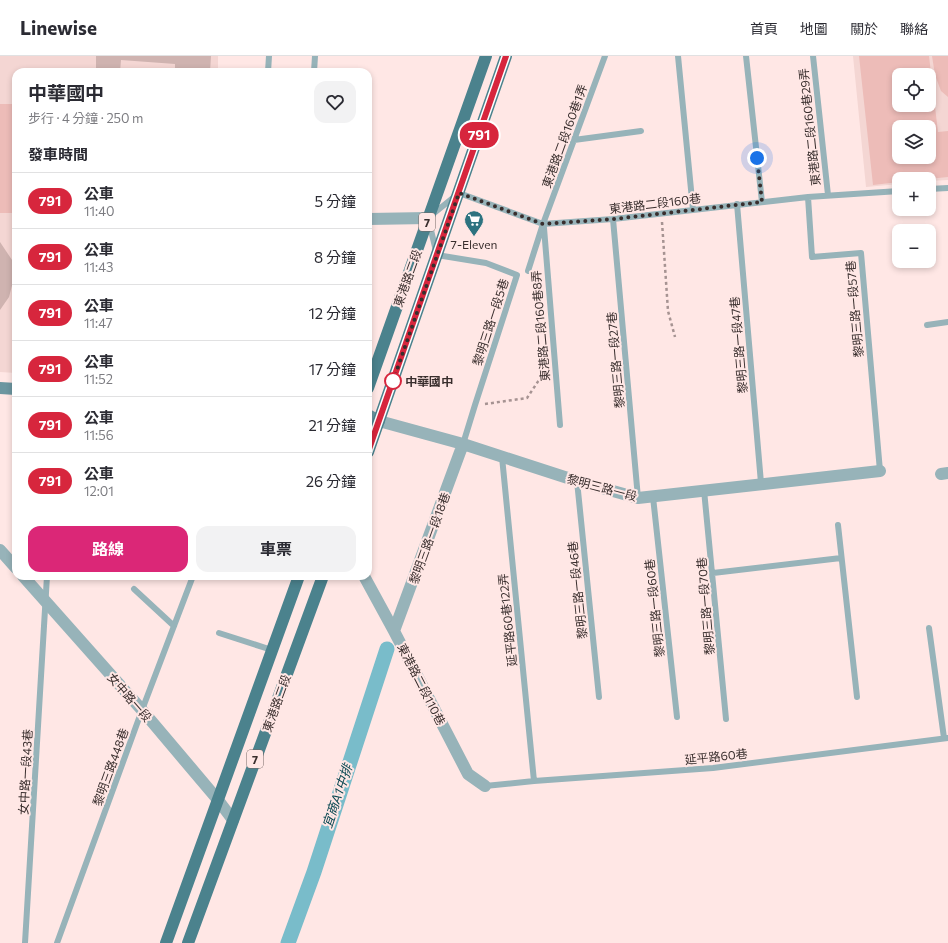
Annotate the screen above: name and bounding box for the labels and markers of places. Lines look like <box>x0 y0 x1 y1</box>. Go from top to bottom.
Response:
supermarket icon: 7-Eleven <box>463 209 485 237</box>
place label: 7-Eleven <box>451 237 497 251</box>
marker: 中華國中 <box>384 372 402 390</box>
place label: 中華國中 <box>405 374 453 388</box>

